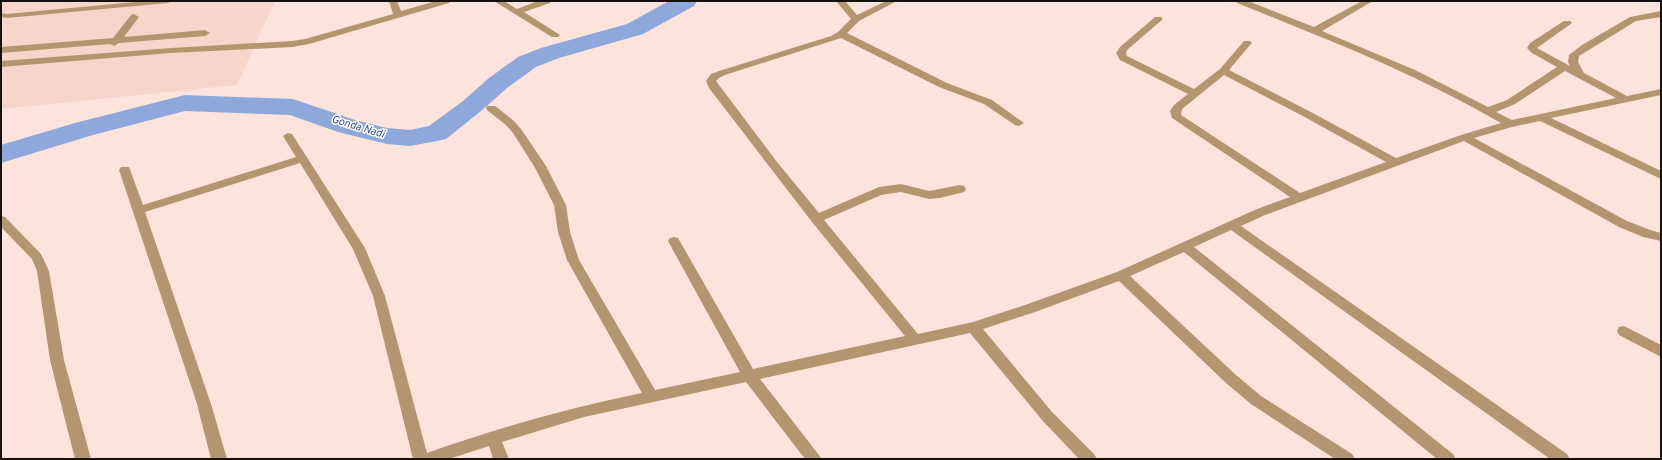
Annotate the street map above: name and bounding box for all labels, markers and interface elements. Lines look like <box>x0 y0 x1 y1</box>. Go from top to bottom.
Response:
water label: Gonda Nadi <box>330 112 387 142</box>

